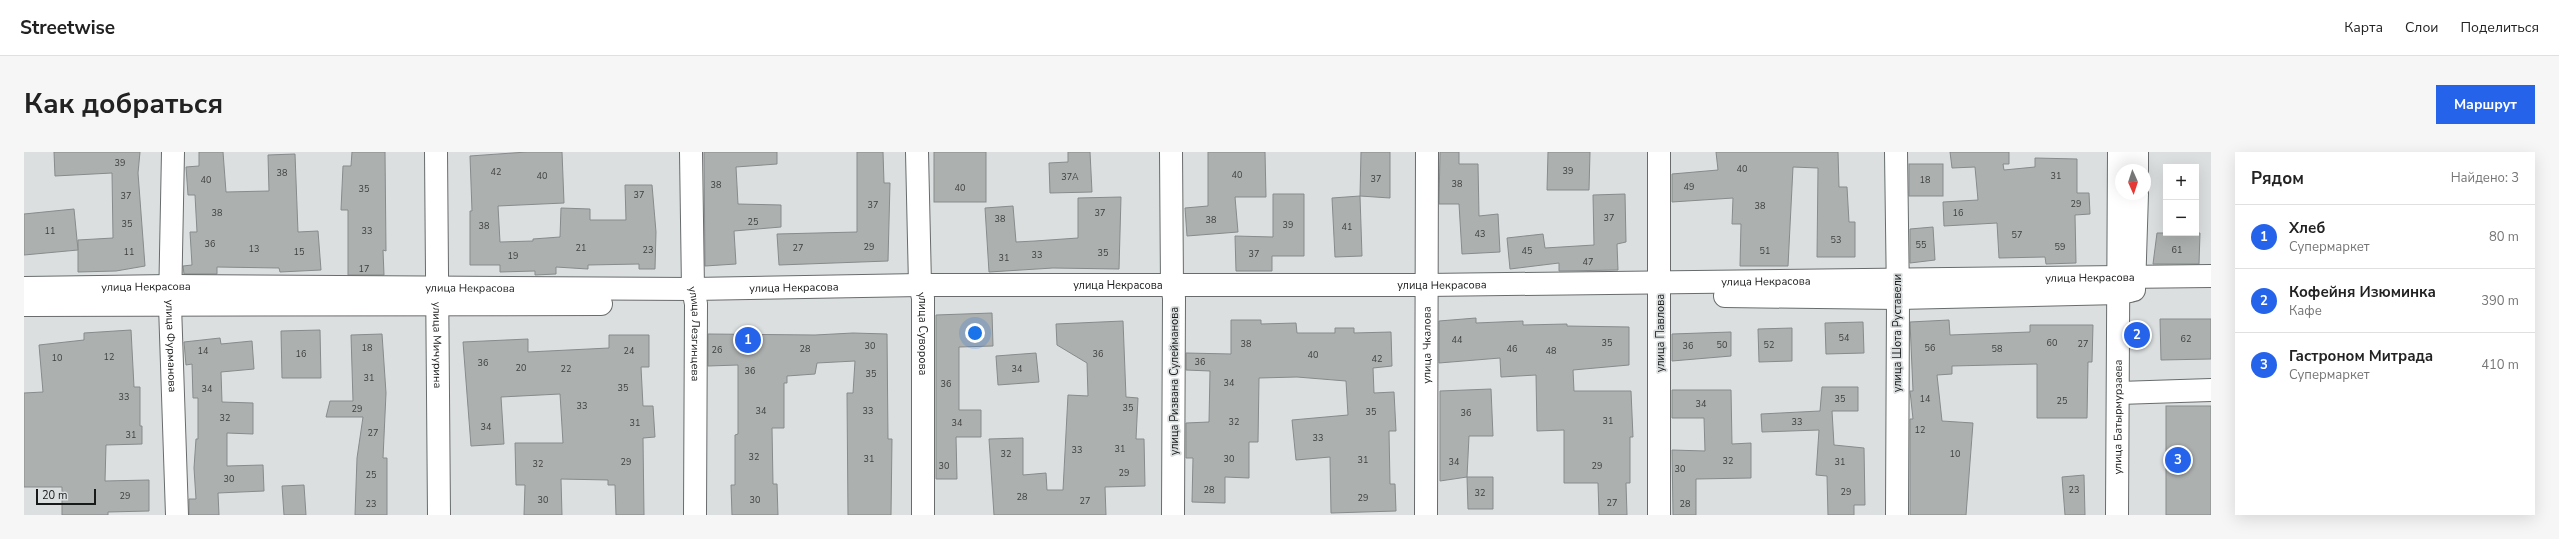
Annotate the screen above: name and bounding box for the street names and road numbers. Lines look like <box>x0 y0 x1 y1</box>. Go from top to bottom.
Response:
street label: улица Некрасова <box>2045 269 2135 285</box>
street label: улица Некрасова <box>1721 273 1811 289</box>
street label: улица Шота Руставели <box>1890 274 1905 392</box>
street label: улица Некрасова <box>1397 277 1487 293</box>
street label: улица Некрасова <box>101 278 191 294</box>
street label: улица Некрасова <box>1073 278 1163 293</box>
street label: улица Некрасова <box>749 279 839 296</box>
street label: улица Некрасова <box>425 280 515 295</box>
street label: улица Лезгинцева <box>685 285 703 381</box>
street label: улица Суворова <box>914 290 931 375</box>
street label: улица Павлова <box>1653 294 1668 372</box>
street label: улица Фурманова <box>162 299 180 393</box>
street label: улица Мичурина <box>430 302 445 388</box>
street label: улица Чкалова <box>1419 306 1434 384</box>
street label: улица Ризвана Сулейманова <box>1167 307 1182 455</box>
street label: улица Батырмурзаева <box>2110 359 2125 475</box>

